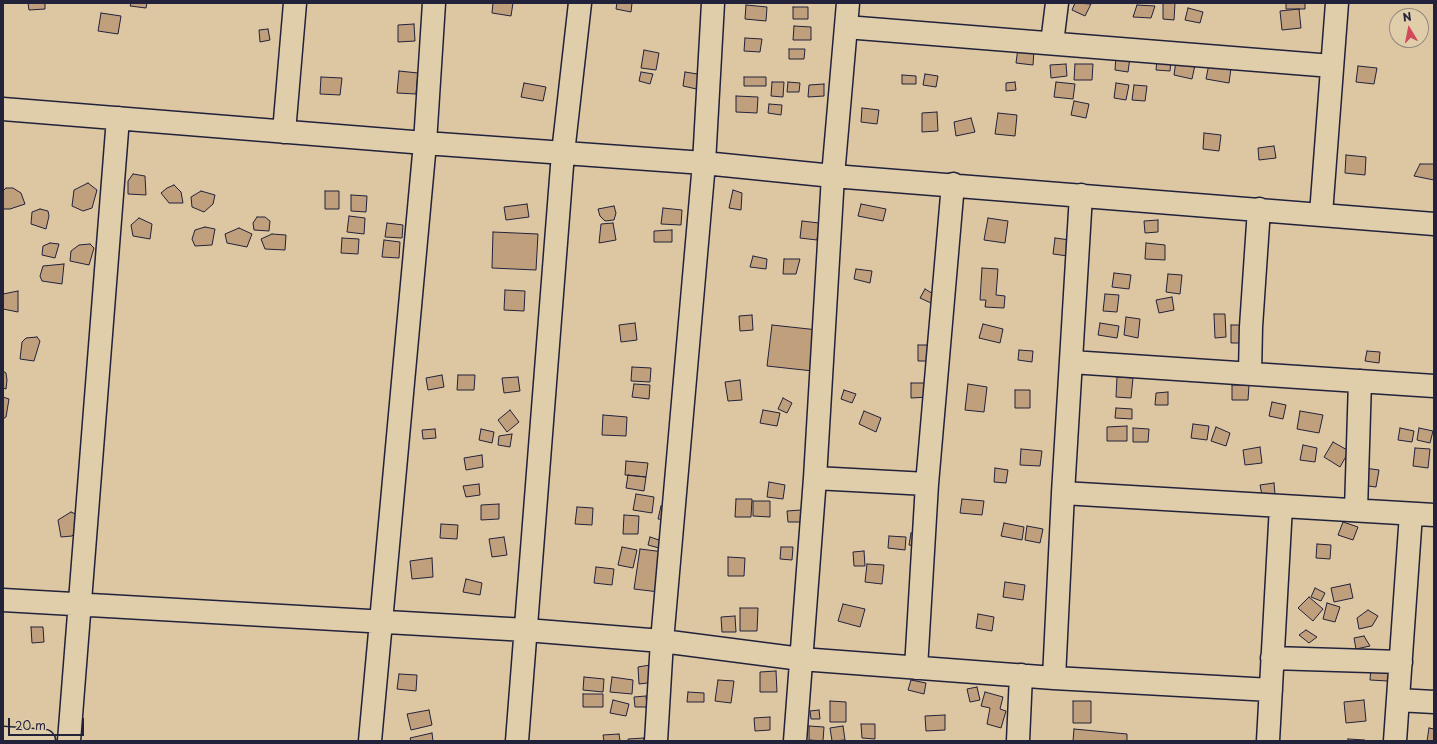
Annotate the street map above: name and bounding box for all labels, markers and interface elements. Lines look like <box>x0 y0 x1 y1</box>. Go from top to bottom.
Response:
north arrow <box>1389 8 1429 48</box>
text: N <box>1401 8 1413 26</box>
scale bar <box>10 710 86 736</box>
text: 20 m <box>15 716 46 734</box>

